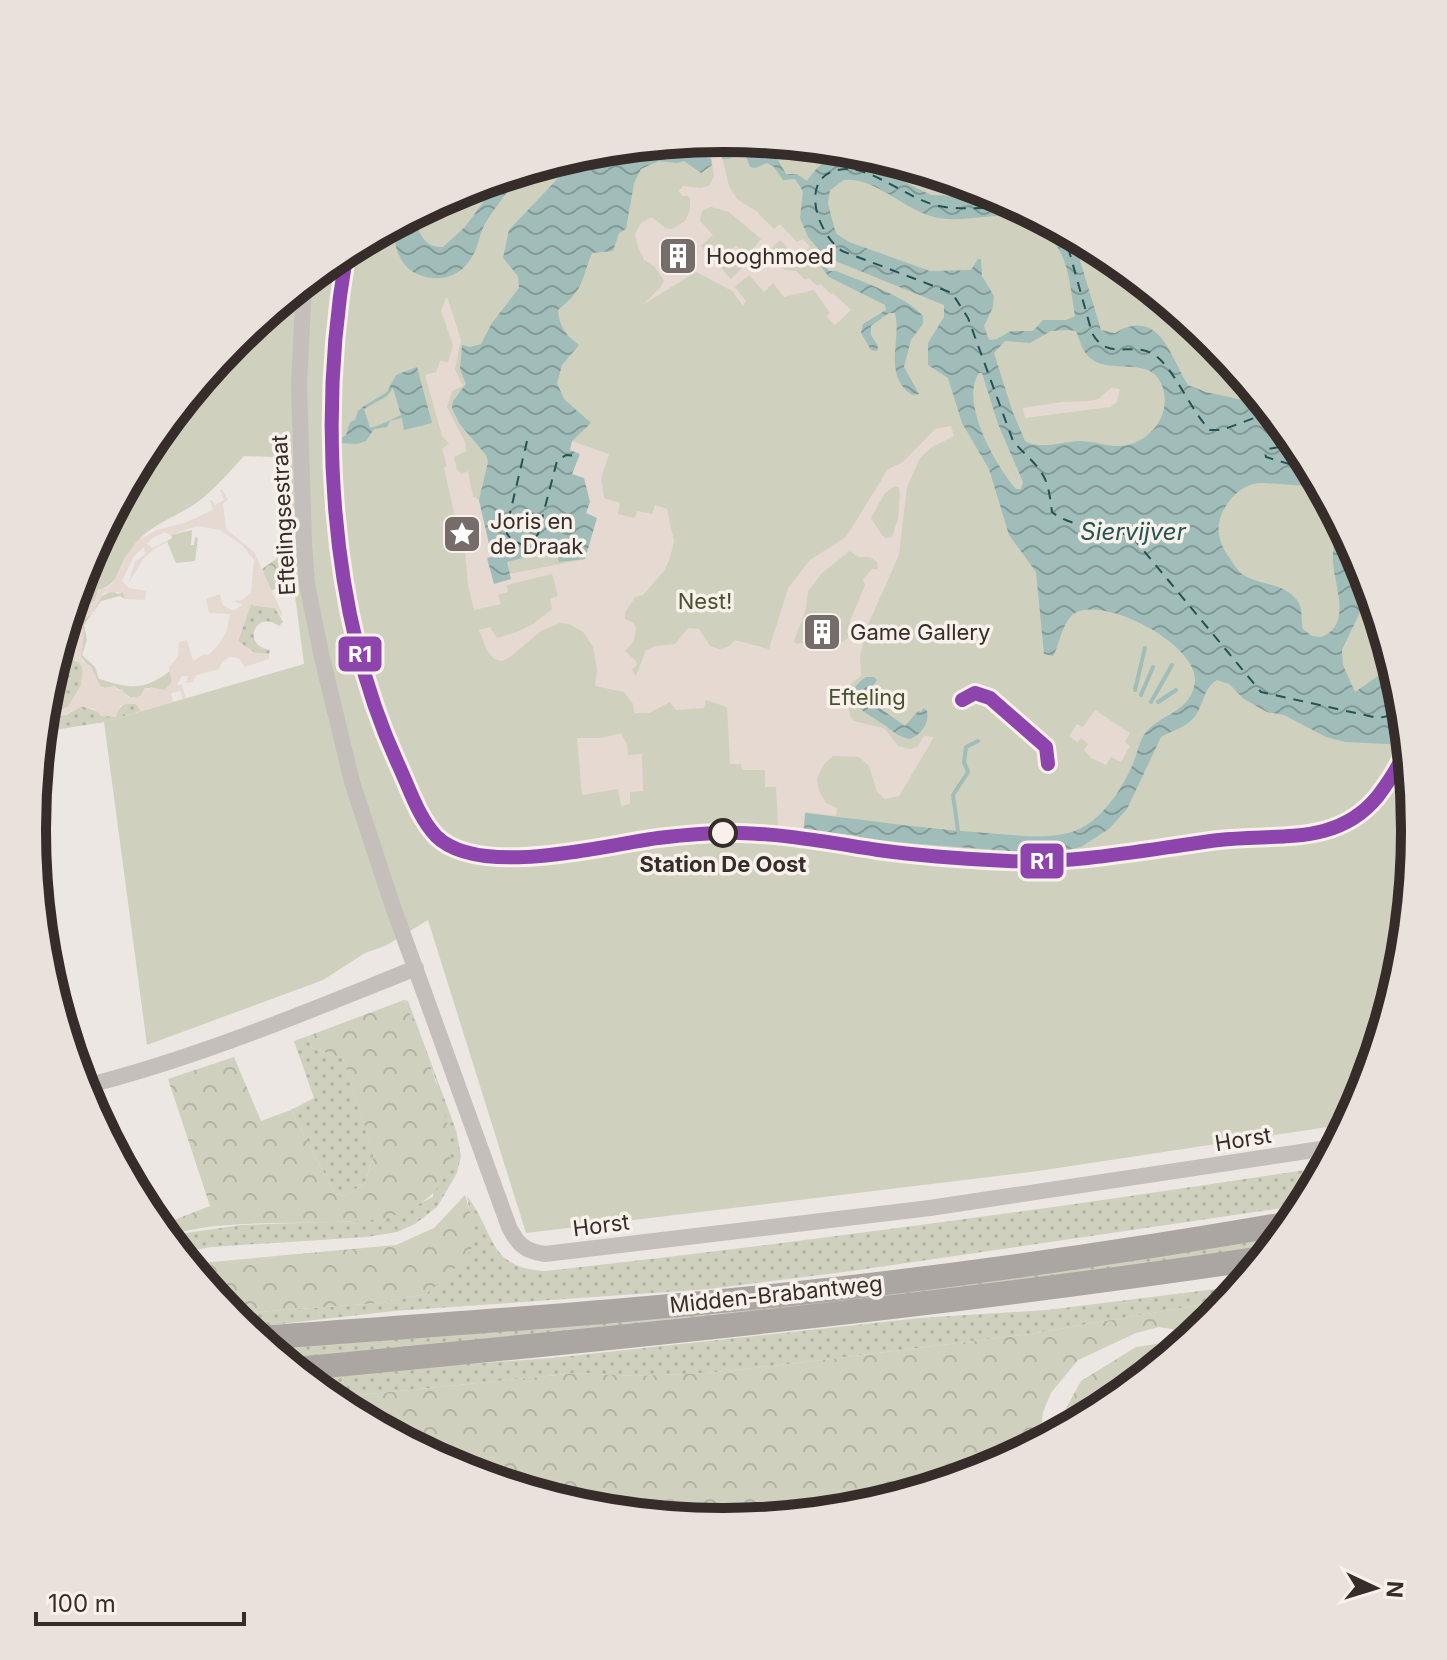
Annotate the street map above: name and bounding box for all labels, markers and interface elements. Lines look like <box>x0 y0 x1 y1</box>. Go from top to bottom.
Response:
building icon: Hooghmoed <box>657 235 699 277</box>
place label: Hooghmoed <box>706 243 834 269</box>
street label: Eftelingsestraat <box>266 434 300 596</box>
place label: Joris en de Draak <box>490 508 583 559</box>
place icon: Joris en de Draak <box>441 513 483 555</box>
water label: Siervijver <box>1080 517 1187 546</box>
park label: Nest! <box>678 588 732 614</box>
building icon: Game Gallery <box>801 611 843 653</box>
place label: Game Gallery <box>850 619 990 645</box>
line badge: R1 <box>337 635 383 673</box>
text: R1 <box>348 641 372 667</box>
park label: Efteling <box>828 684 906 710</box>
marker: Station De Oost <box>709 819 737 847</box>
line badge: R1 <box>1019 842 1065 880</box>
text: R1 <box>1030 848 1054 874</box>
place label: Station De Oost <box>640 851 806 877</box>
street label: Horst <box>1213 1122 1273 1156</box>
street label: Horst <box>571 1209 631 1241</box>
street label: Midden-Brabantweg <box>668 1270 884 1318</box>
north arrow <box>1335 1548 1415 1628</box>
scale bar <box>36 1576 244 1626</box>
text: N <box>1381 1580 1409 1599</box>
text: 100 m <box>48 1589 116 1618</box>

